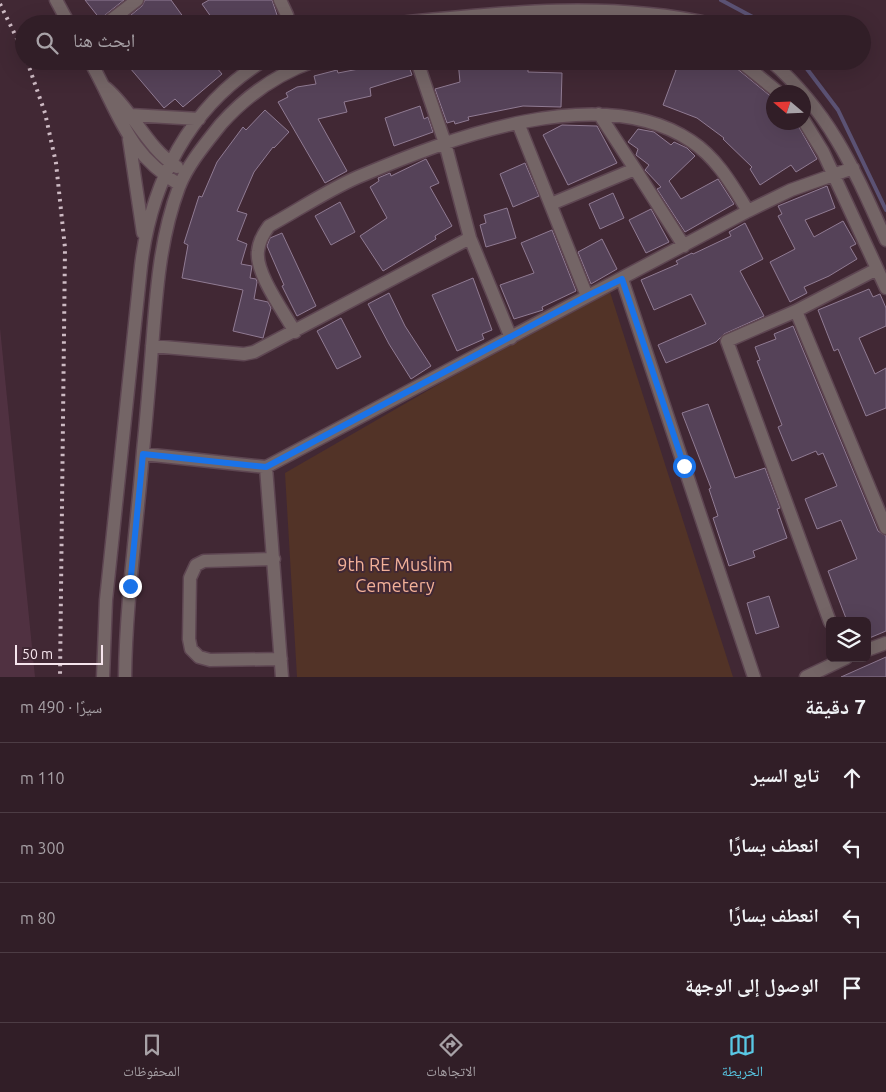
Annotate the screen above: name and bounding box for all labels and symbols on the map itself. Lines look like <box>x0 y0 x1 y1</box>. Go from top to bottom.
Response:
north arrow <box>766 85 811 130</box>
route start <box>673 455 696 478</box>
park label: 9th RE Muslim Cemetery <box>337 554 453 595</box>
route end <box>119 575 142 598</box>
scale bar <box>15 642 102 665</box>

